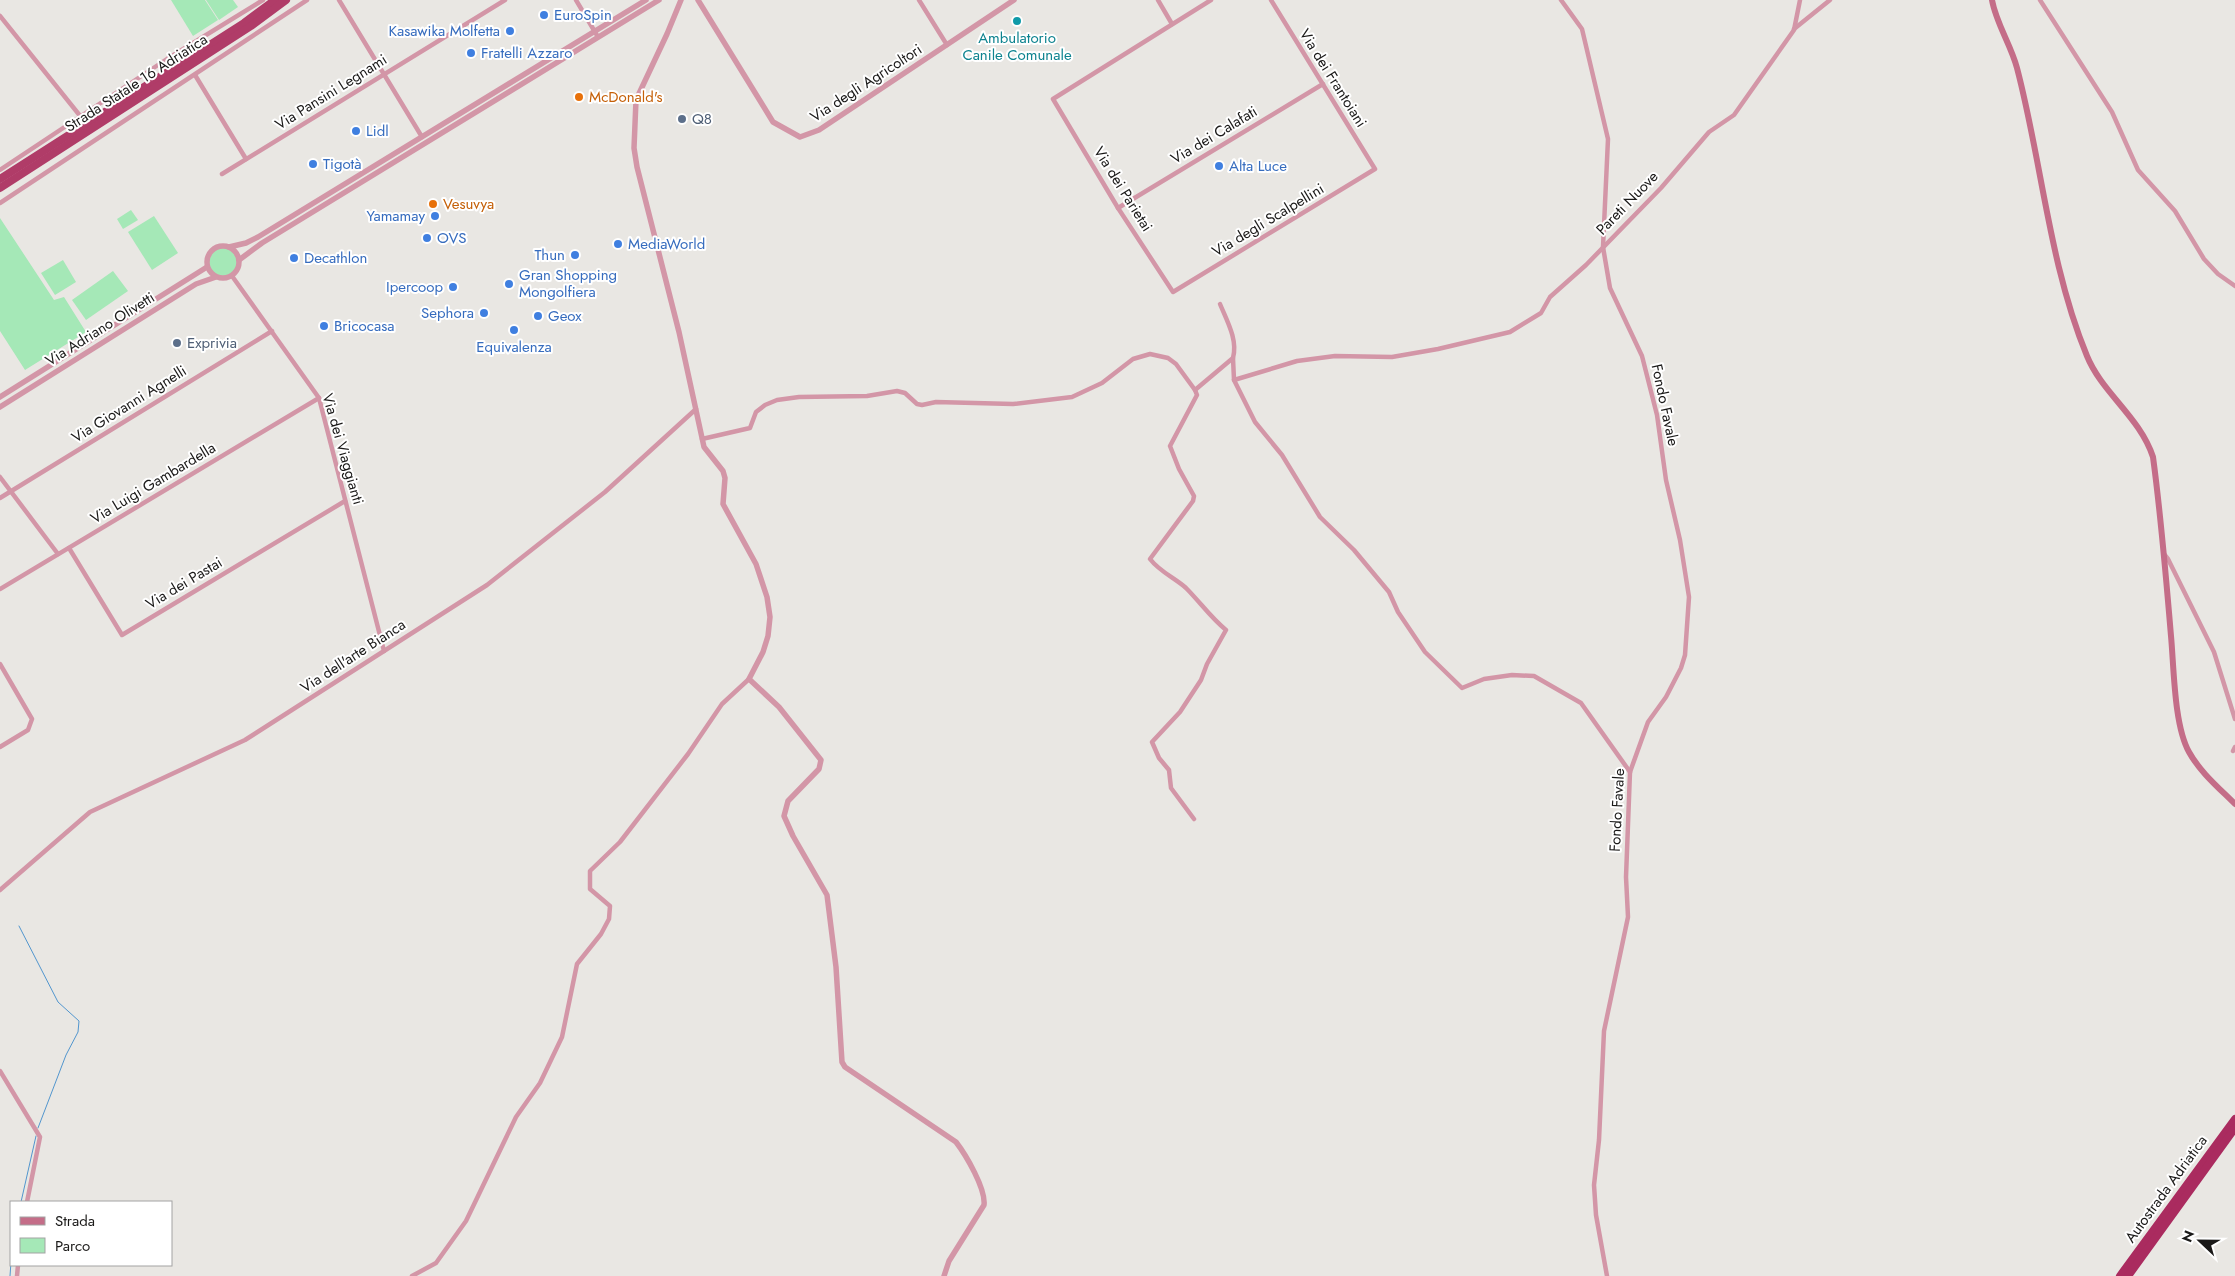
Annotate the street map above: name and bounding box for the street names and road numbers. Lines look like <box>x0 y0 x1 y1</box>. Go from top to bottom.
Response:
street label: Via dei Frantoiani <box>1294 25 1372 131</box>
street label: Strada Statale 16 Adriatica <box>60 28 212 138</box>
street label: Via degli Agricoltori <box>806 39 926 127</box>
street label: Via Pansini Legnami <box>271 49 391 135</box>
street label: Via dei Calafati <box>1167 100 1261 170</box>
street label: Via dei Parietai <box>1088 142 1158 236</box>
street label: Pareti Nuove <box>1591 166 1663 240</box>
street label: Via degli Scalpellini <box>1208 178 1328 262</box>
street label: Via Adriano Olivetti <box>41 286 159 372</box>
street label: Via Giovanni Agnelli <box>67 360 191 448</box>
street label: Fondo Favale <box>1646 362 1684 448</box>
street label: Via dei Viaggianti <box>317 391 369 507</box>
street label: Via Luigi Gambardella <box>86 437 220 529</box>
street label: Via dei Pastai <box>142 551 226 615</box>
street label: Via dell'arte Bianca <box>296 614 410 698</box>
street label: Fondo Favale <box>1604 767 1630 852</box>
street label: Autostrada Adriatica <box>2119 1131 2213 1247</box>

